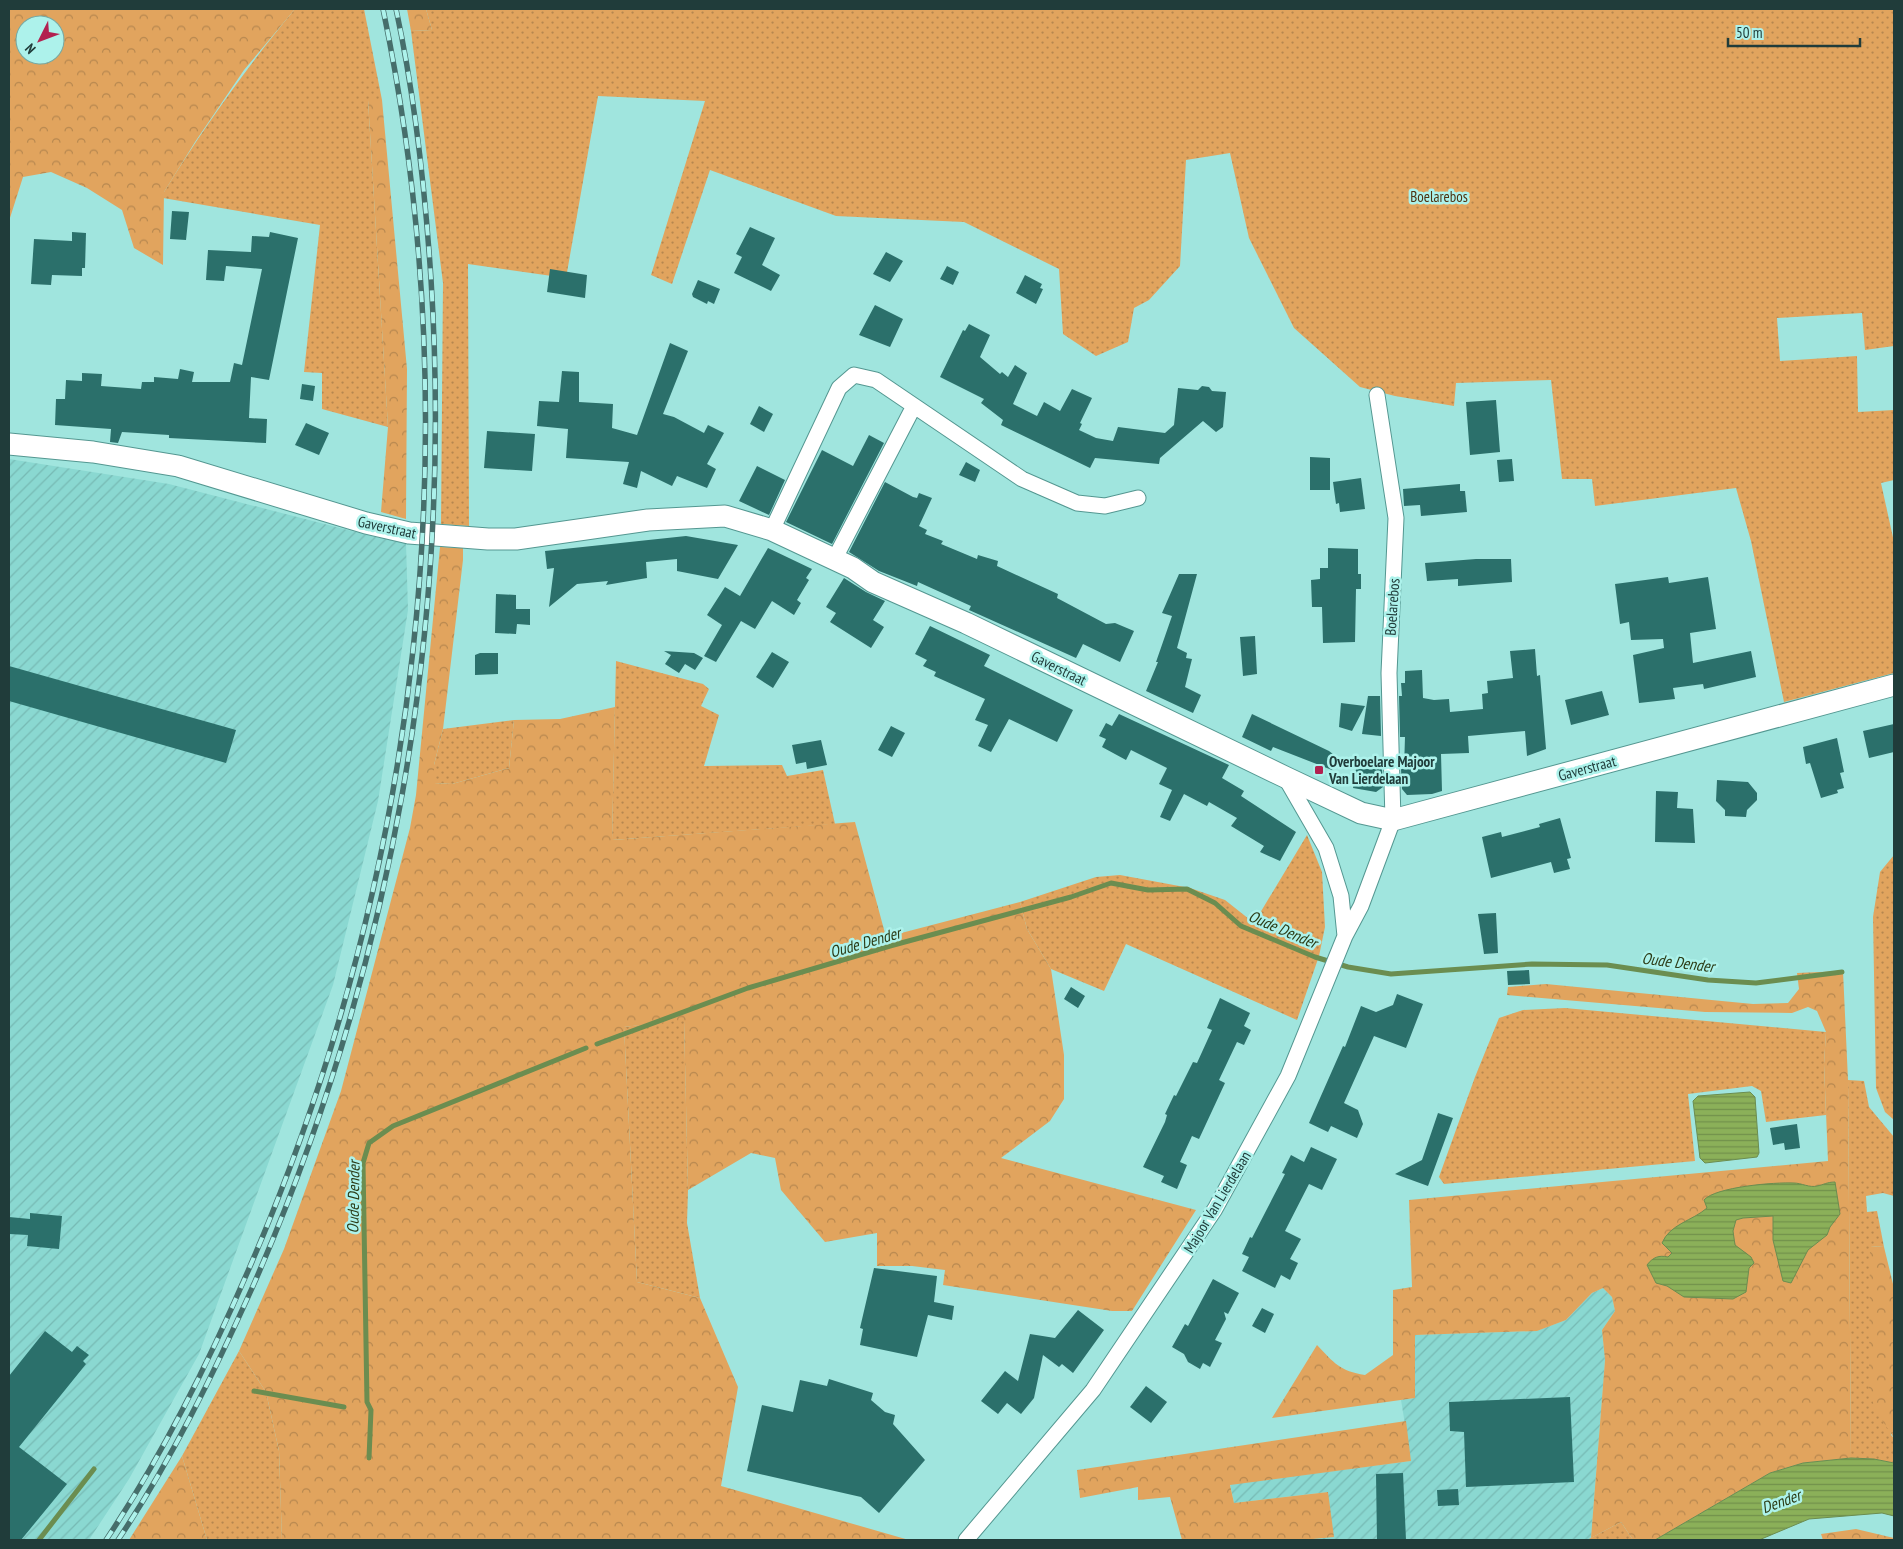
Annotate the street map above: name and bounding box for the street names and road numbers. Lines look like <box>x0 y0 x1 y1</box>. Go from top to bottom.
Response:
street label: Gaverstraat <box>356 512 418 542</box>
street label: Boelarebos <box>1381 578 1403 636</box>
street label: Gaverstraat <box>1028 647 1090 689</box>
street label: Gaverstraat <box>1556 751 1618 785</box>
street label: Majoor Van Lierdelaan <box>1179 1148 1255 1256</box>

